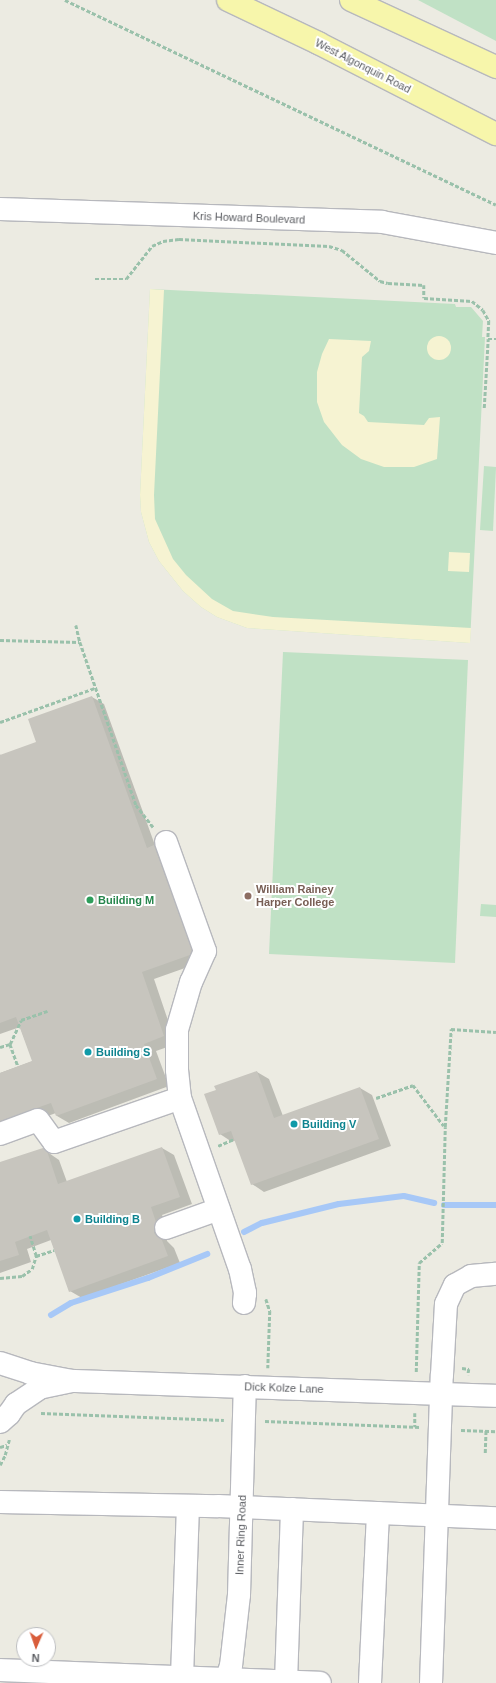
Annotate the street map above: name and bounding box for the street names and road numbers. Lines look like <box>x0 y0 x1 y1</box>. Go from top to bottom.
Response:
street label: West Algonquin Road <box>313 36 413 96</box>
street label: Kris Howard Boulevard <box>193 209 305 227</box>
street label: Dick Kolze Lane <box>244 1380 324 1396</box>
street label: Inner Ring Road <box>233 1495 249 1575</box>

